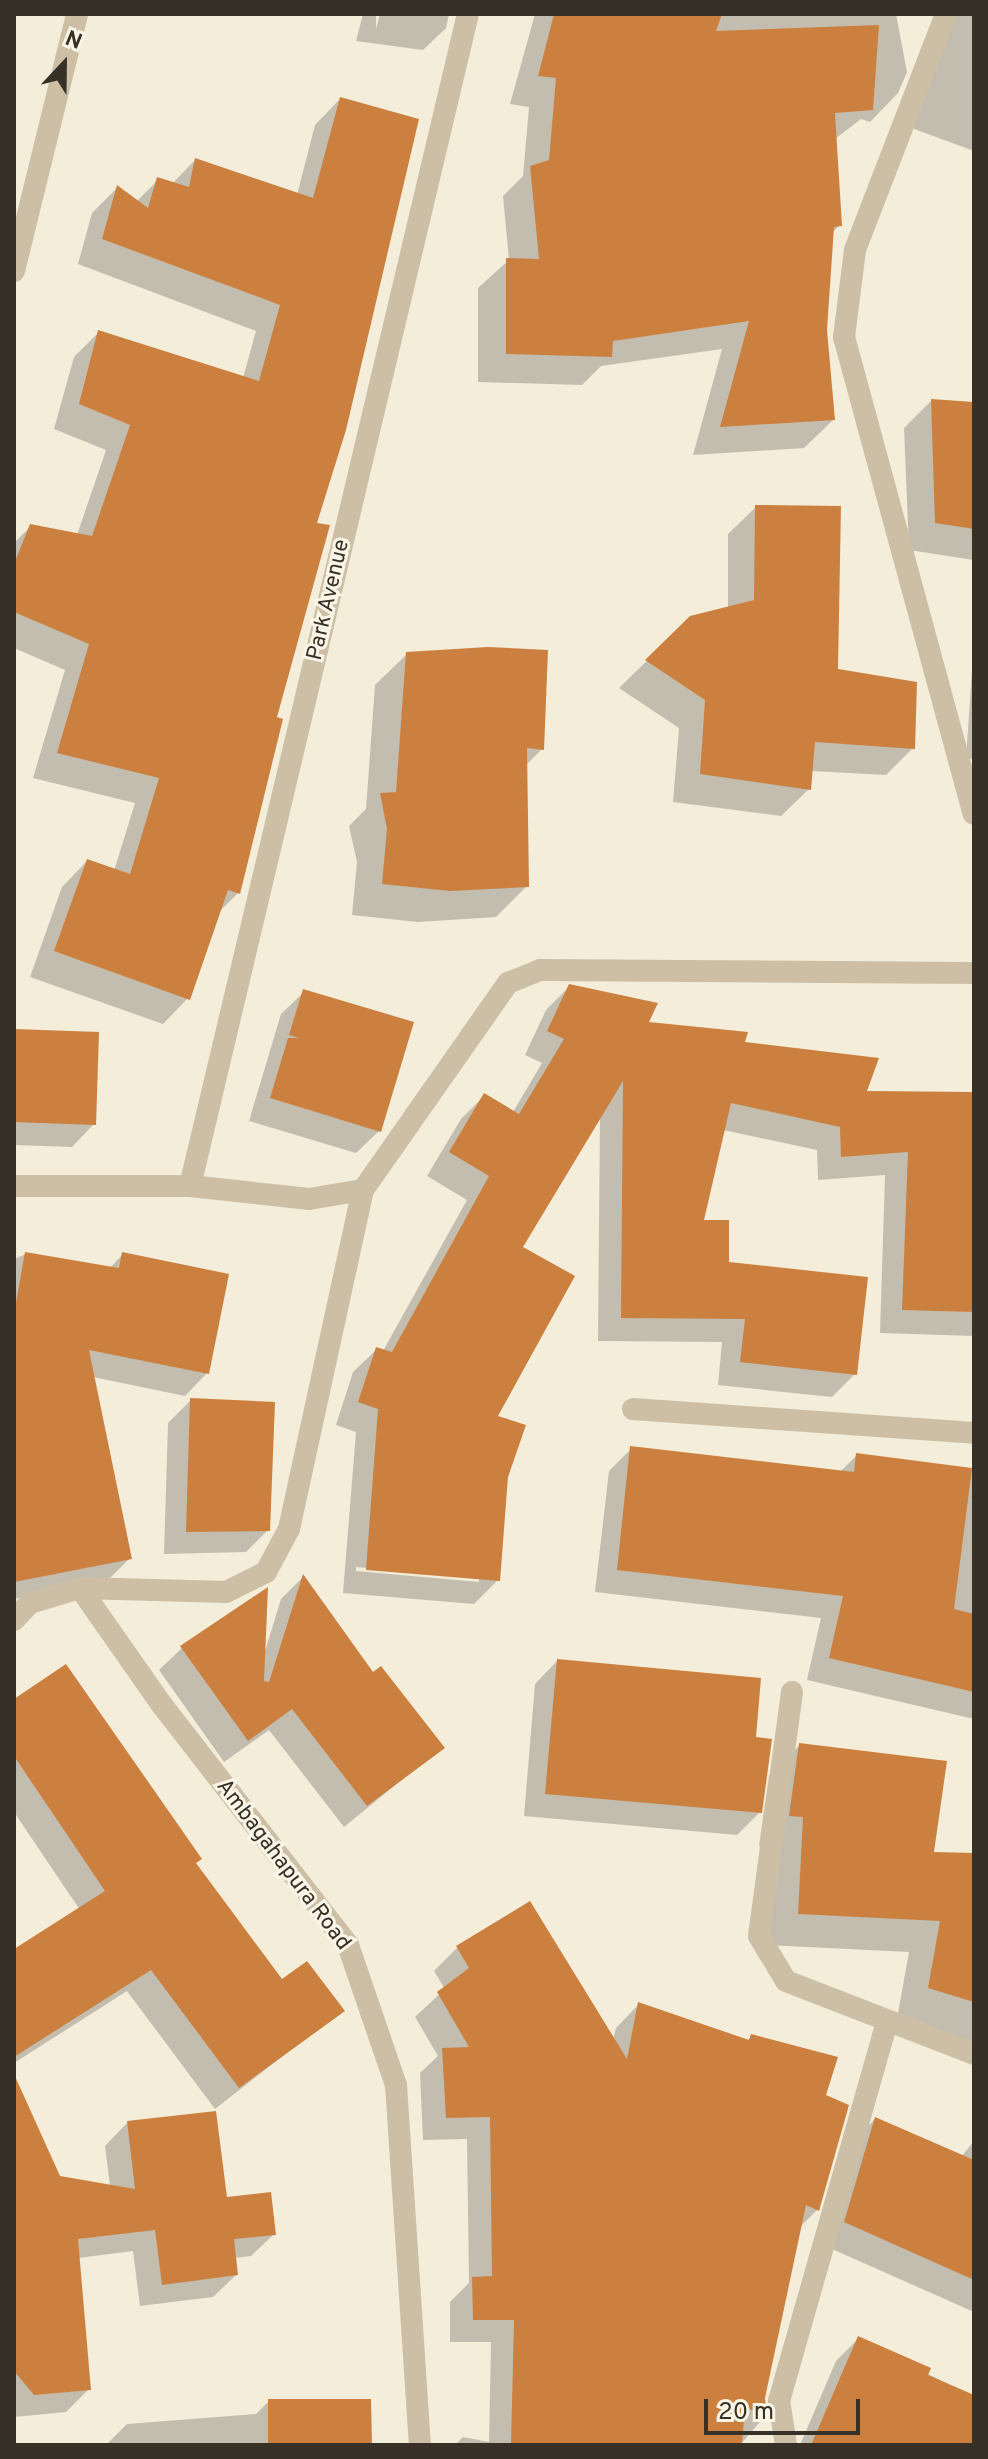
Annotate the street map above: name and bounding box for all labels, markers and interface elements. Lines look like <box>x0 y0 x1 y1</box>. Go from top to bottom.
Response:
north arrow <box>24 24 104 104</box>
text: N <box>61 26 86 57</box>
street label: Park Avenue <box>302 537 356 663</box>
street label: Ambagahapura Road <box>210 1774 356 1956</box>
scale bar <box>708 2383 864 2433</box>
text: 20 m <box>718 2398 774 2428</box>

